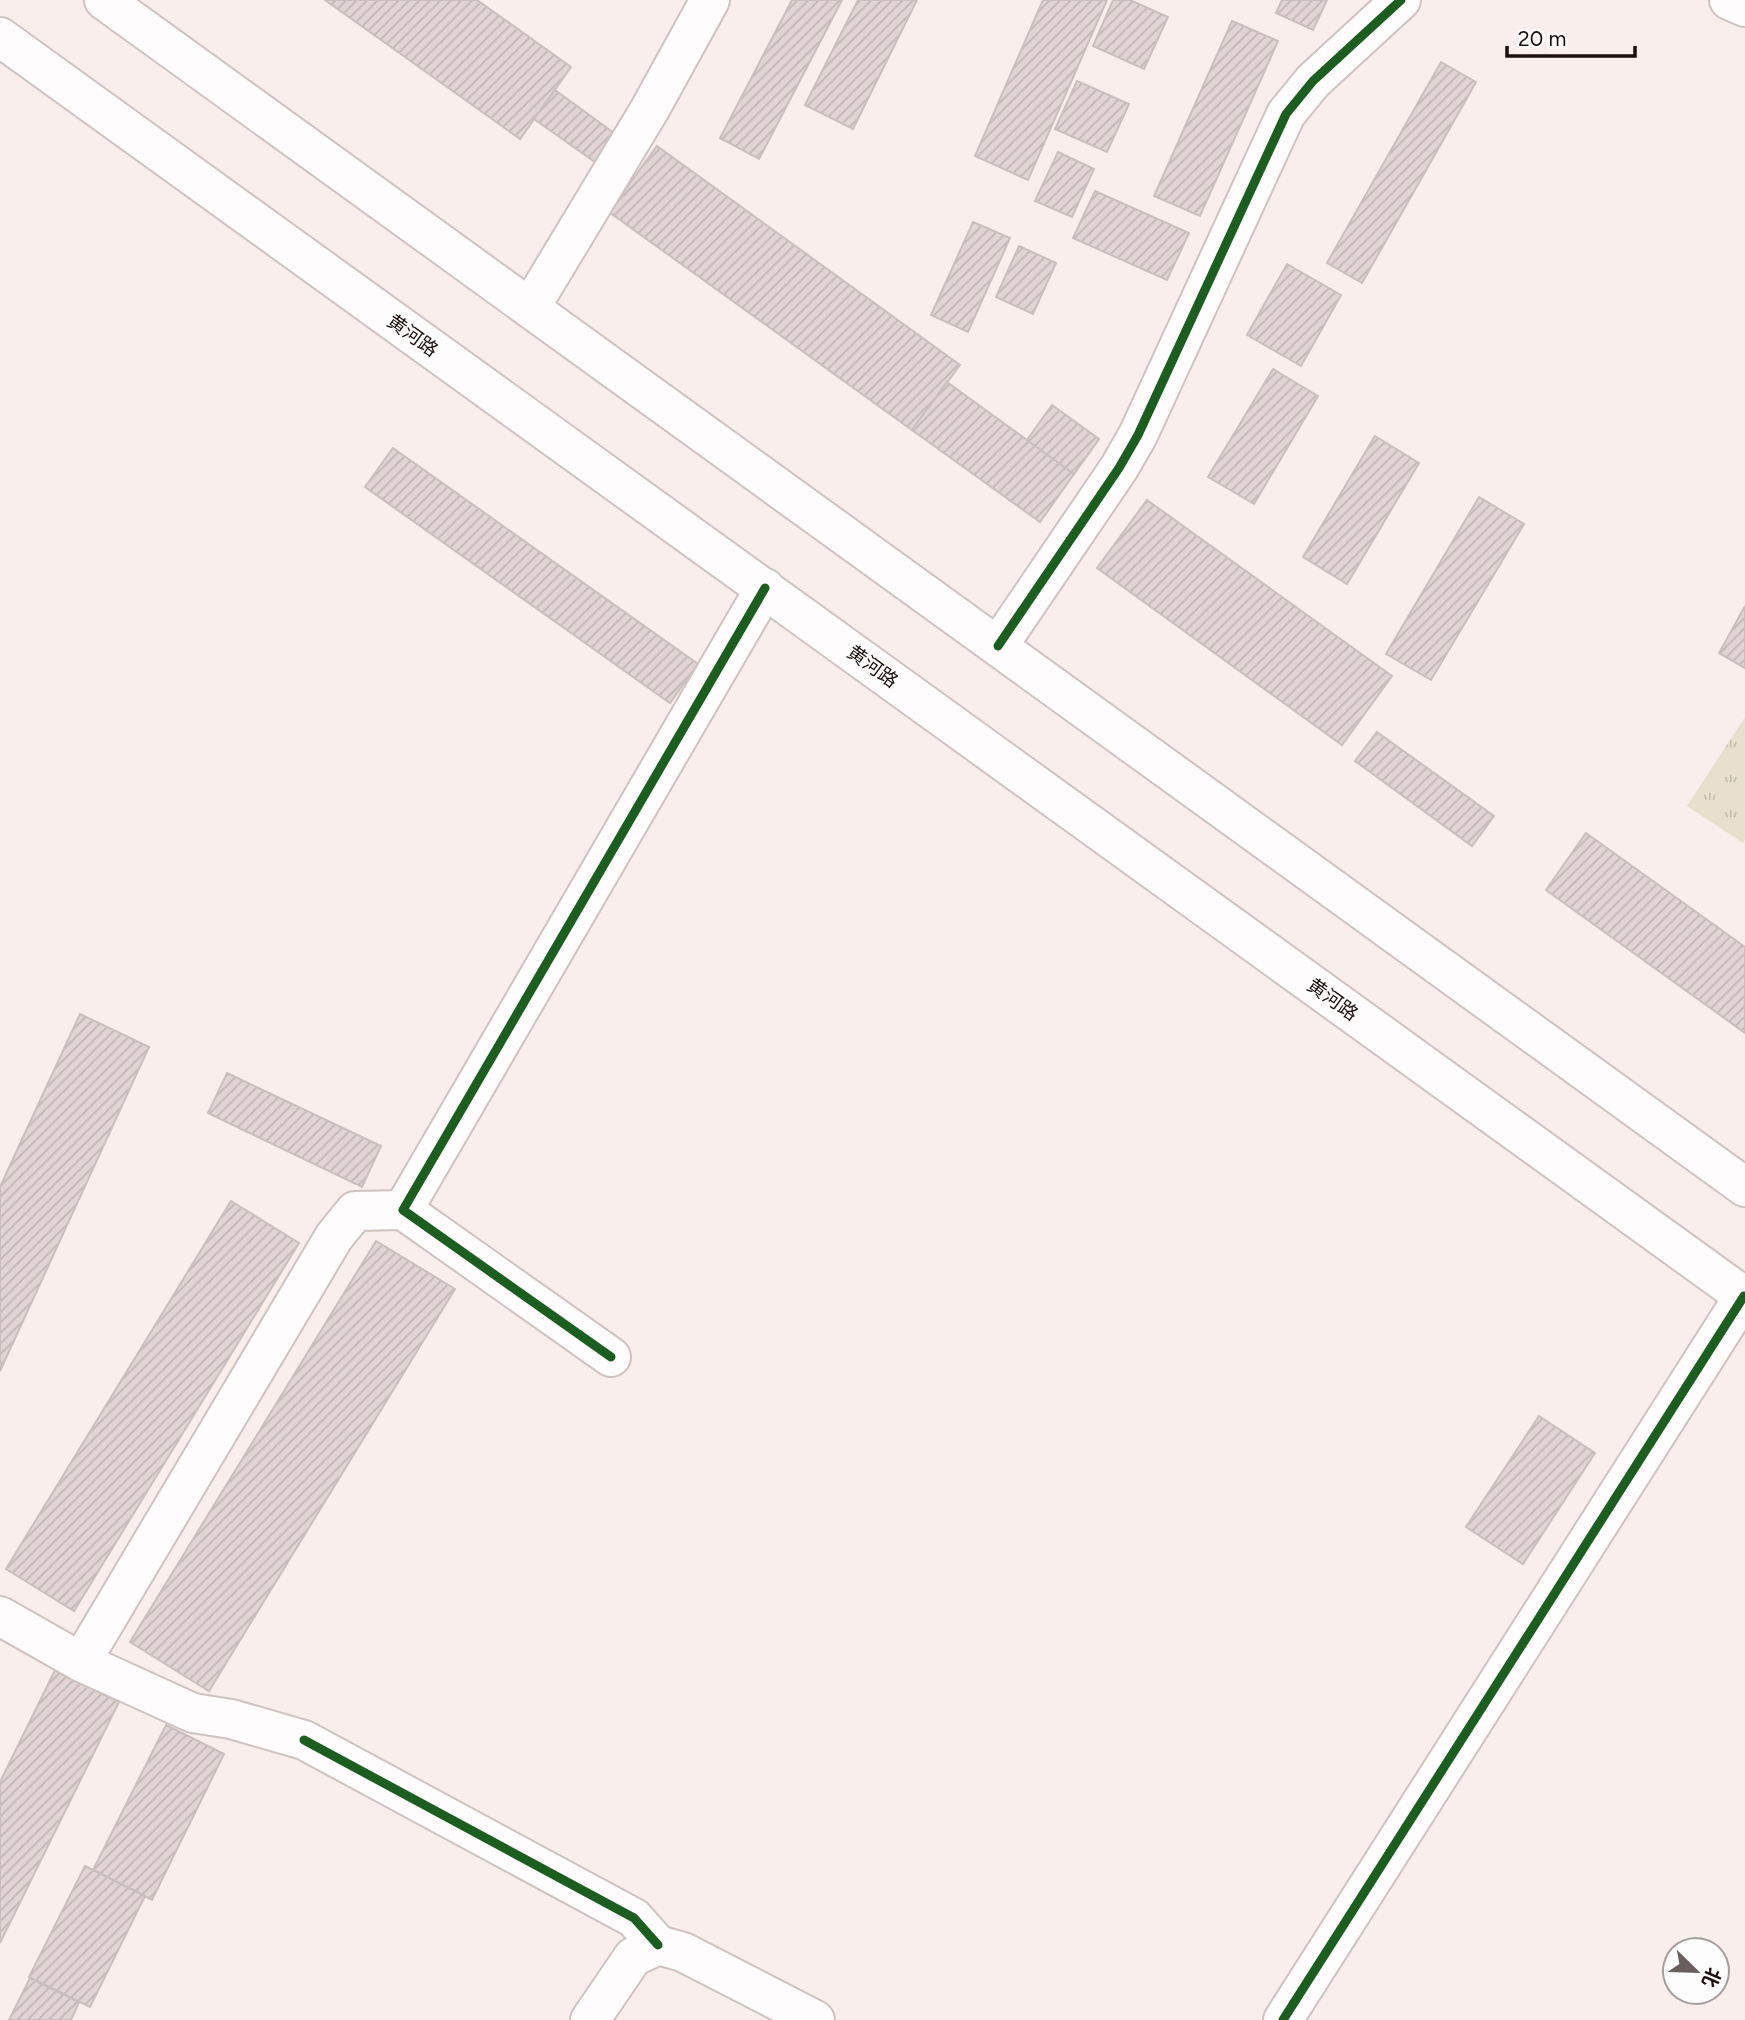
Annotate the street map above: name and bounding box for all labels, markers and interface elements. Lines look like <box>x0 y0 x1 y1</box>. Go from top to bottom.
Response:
scale bar <box>1507 14 1635 58</box>
text: 20 m <box>1518 26 1566 51</box>
street label: 黄河路 <box>383 309 443 361</box>
street label: 黄河路 <box>843 640 903 692</box>
street label: 黄河路 <box>1303 973 1363 1025</box>
north arrow <box>1661 1936 1731 2006</box>
text: 北 <box>1697 1964 1725 1991</box>

